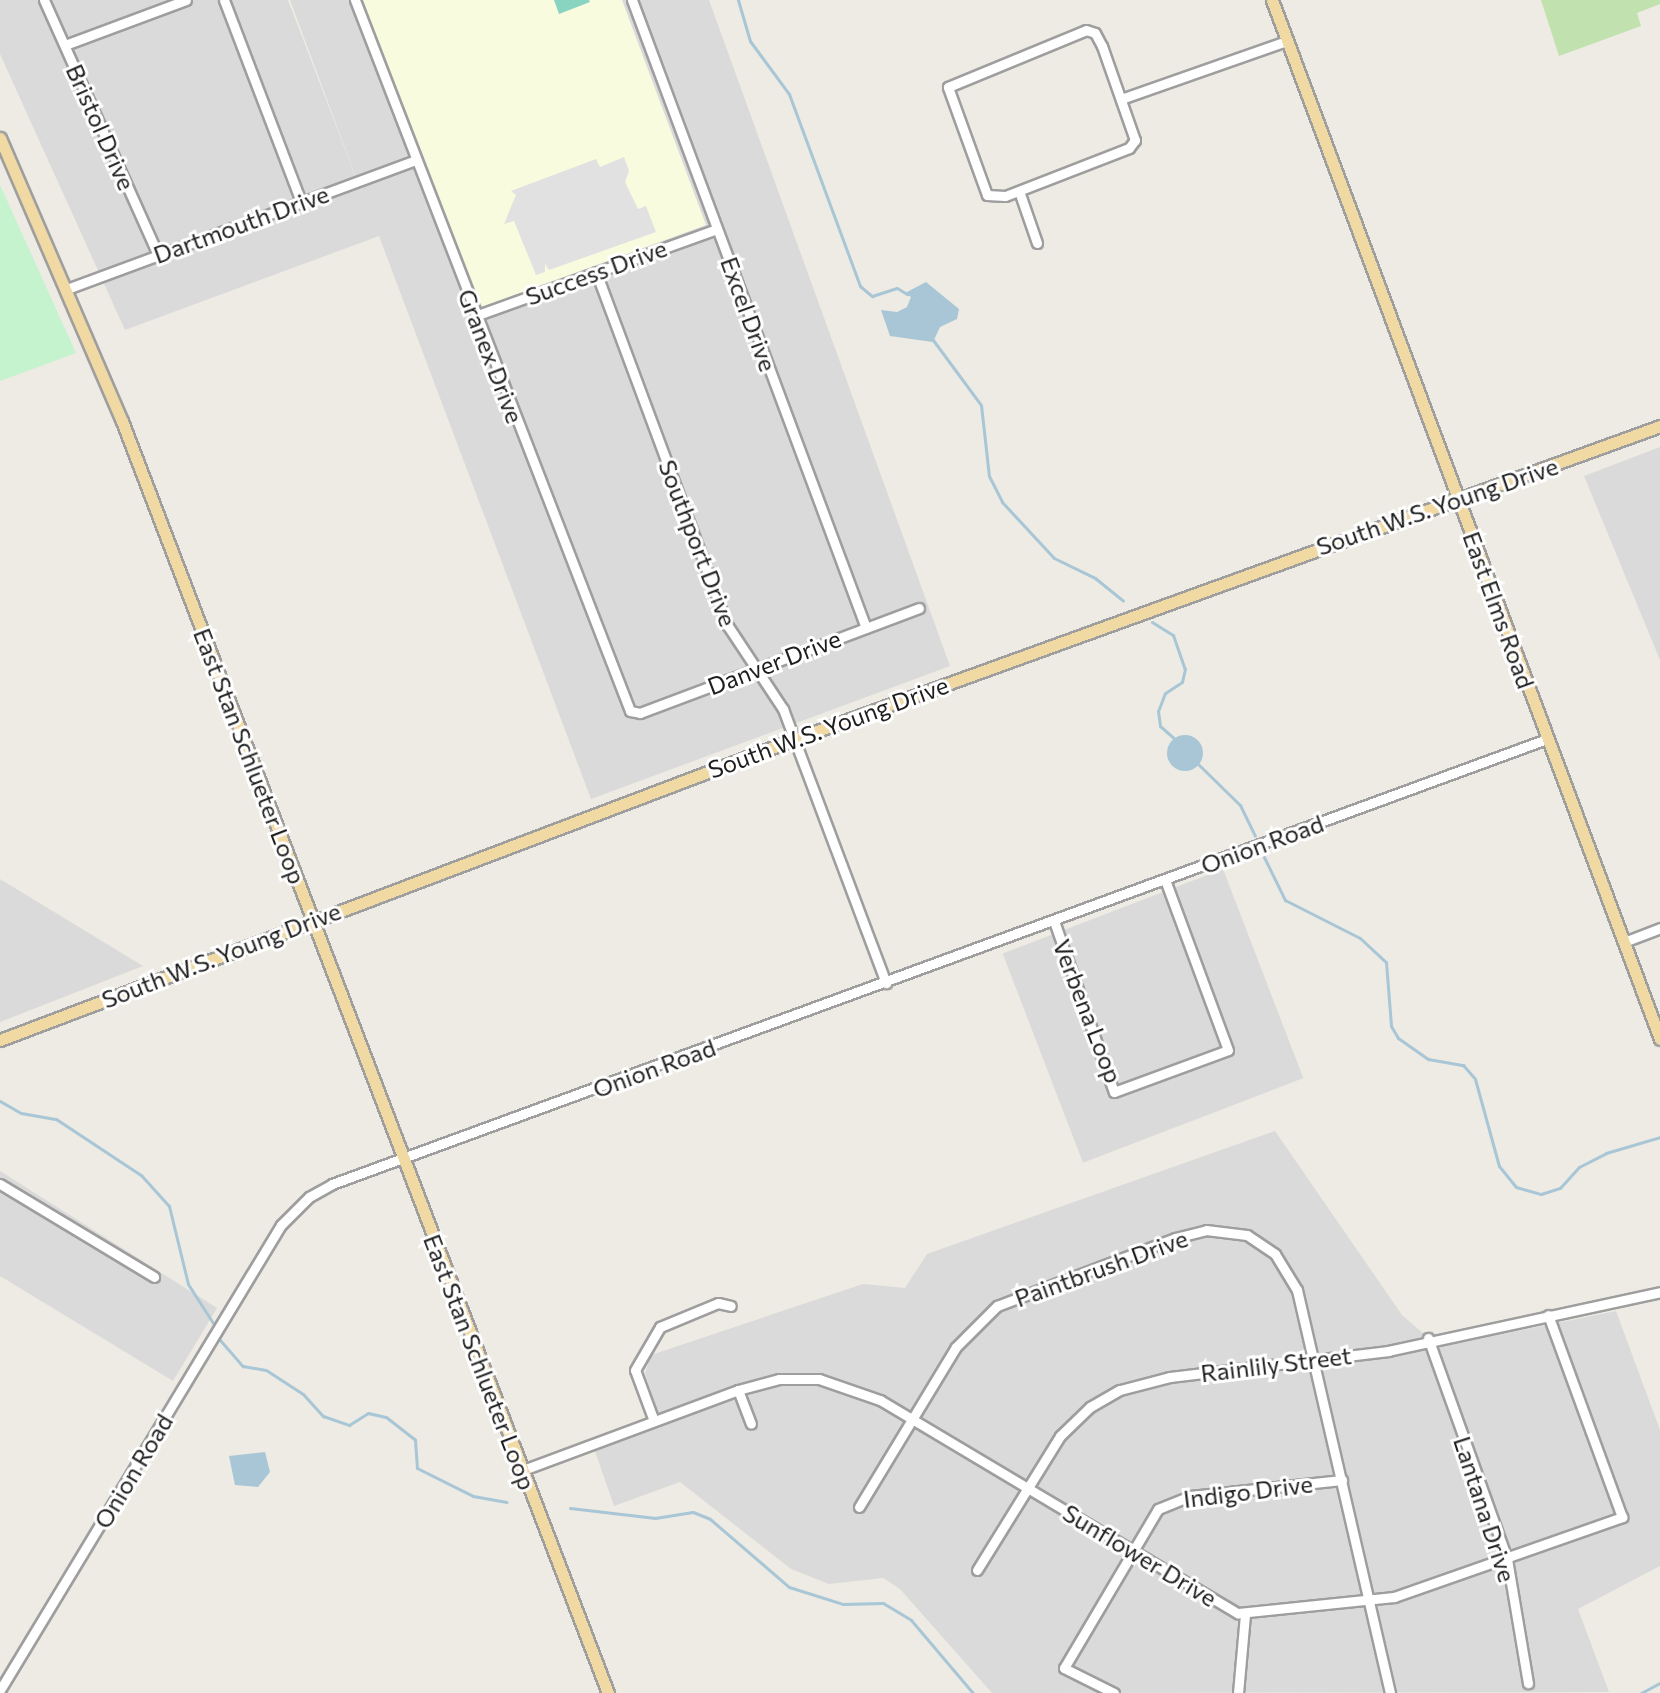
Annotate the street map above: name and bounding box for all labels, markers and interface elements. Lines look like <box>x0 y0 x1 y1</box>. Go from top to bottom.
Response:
street label: Bristol Drive <box>60 60 142 194</box>
street label: Dartmouth Drive <box>149 179 333 269</box>
street label: Success Drive <box>521 233 671 311</box>
street label: Excel Drive <box>715 253 783 375</box>
street label: Granex Drive <box>452 285 530 427</box>
street label: South W.S. Young Drive <box>1312 451 1562 561</box>
street label: Southport Drive <box>653 456 743 630</box>
street label: East Elms Road <box>1457 528 1541 692</box>
street label: Danver Drive <box>703 623 845 701</box>
street label: East Stan Schlueter Loop <box>188 624 312 888</box>
street label: South W.S. Young Drive <box>704 670 952 784</box>
street label: Onion Road <box>1197 809 1327 879</box>
street label: South W.S. Young Drive <box>97 896 345 1014</box>
street label: Verbena Loop <box>1047 935 1129 1087</box>
street label: Onion Road <box>589 1033 719 1103</box>
street label: Paintbrush Drive <box>1011 1223 1191 1313</box>
street label: East Stan Schlueter Loop <box>418 1230 542 1494</box>
street label: Rainlily Street <box>1199 1340 1353 1388</box>
street label: Onion Road <box>88 1409 178 1533</box>
street label: Lantana Drive <box>1448 1433 1522 1585</box>
street label: Indigo Drive <box>1182 1469 1314 1513</box>
street label: Sunflower Drive <box>1058 1498 1222 1612</box>

